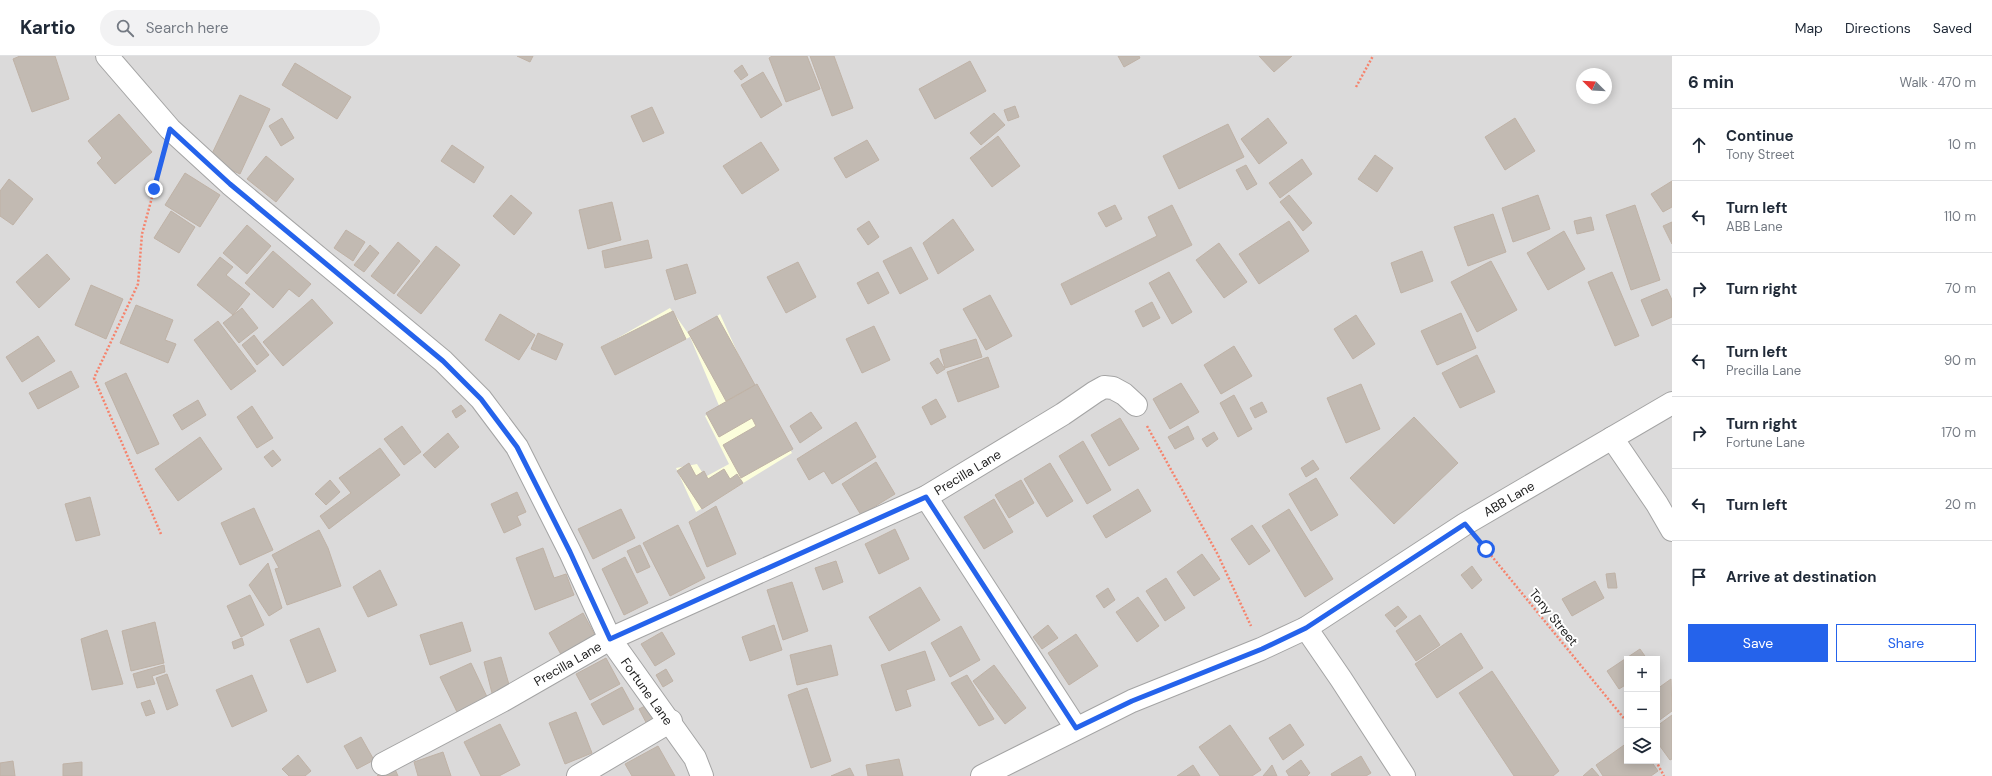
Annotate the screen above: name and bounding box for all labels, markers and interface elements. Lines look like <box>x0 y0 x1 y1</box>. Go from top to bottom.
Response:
search box <box>100 10 380 46</box>
text: Kartio <box>20 15 76 40</box>
icon: search <box>114 17 136 39</box>
text: Search here <box>146 18 228 38</box>
text: Map <box>1795 19 1823 37</box>
text: Directions <box>1845 19 1911 37</box>
text: Saved <box>1933 19 1972 37</box>
north arrow <box>1576 68 1612 104</box>
text: 6 min <box>1688 71 1734 93</box>
text: Walk · 470 m <box>1899 74 1976 91</box>
text: Continue <box>1726 126 1794 146</box>
icon: ahead <box>1688 134 1710 156</box>
text: 10 m <box>1948 136 1976 153</box>
text: Tony Street <box>1726 146 1795 163</box>
route end <box>145 180 163 198</box>
text: Turn left <box>1726 198 1787 218</box>
icon: left <box>1688 206 1710 228</box>
text: 110 m <box>1944 208 1976 225</box>
text: ABB Lane <box>1726 218 1783 235</box>
icon: right <box>1688 278 1710 300</box>
text: Turn right <box>1726 279 1797 299</box>
text: 70 m <box>1945 280 1976 297</box>
text: Turn left <box>1726 342 1787 362</box>
icon: left <box>1688 350 1710 372</box>
text: 90 m <box>1944 352 1976 369</box>
text: Precilla Lane <box>1726 362 1801 379</box>
text: Turn right <box>1726 414 1797 434</box>
icon: right <box>1688 422 1710 444</box>
text: 170 m <box>1941 424 1976 441</box>
text: Fortune Lane <box>1726 434 1805 451</box>
street label: Precilla Lane <box>931 446 1004 499</box>
street label: ABB Lane <box>1480 477 1538 521</box>
icon: left <box>1688 494 1710 516</box>
text: Turn left <box>1726 495 1787 515</box>
text: 20 m <box>1945 496 1976 513</box>
route start <box>1477 540 1495 558</box>
icon: arrive <box>1688 566 1710 588</box>
text: Arrive at destination <box>1726 567 1877 587</box>
street label: Tony Street <box>1525 585 1582 649</box>
button: Save <box>1688 624 1828 662</box>
button: Share <box>1836 624 1976 662</box>
street label: Precilla Lane <box>531 638 604 690</box>
street label: Fortune Lane <box>617 654 677 729</box>
map controls <box>1624 656 1660 764</box>
button: + <box>1624 656 1660 692</box>
button: − <box>1624 692 1660 728</box>
button: layers <box>1624 728 1660 764</box>

